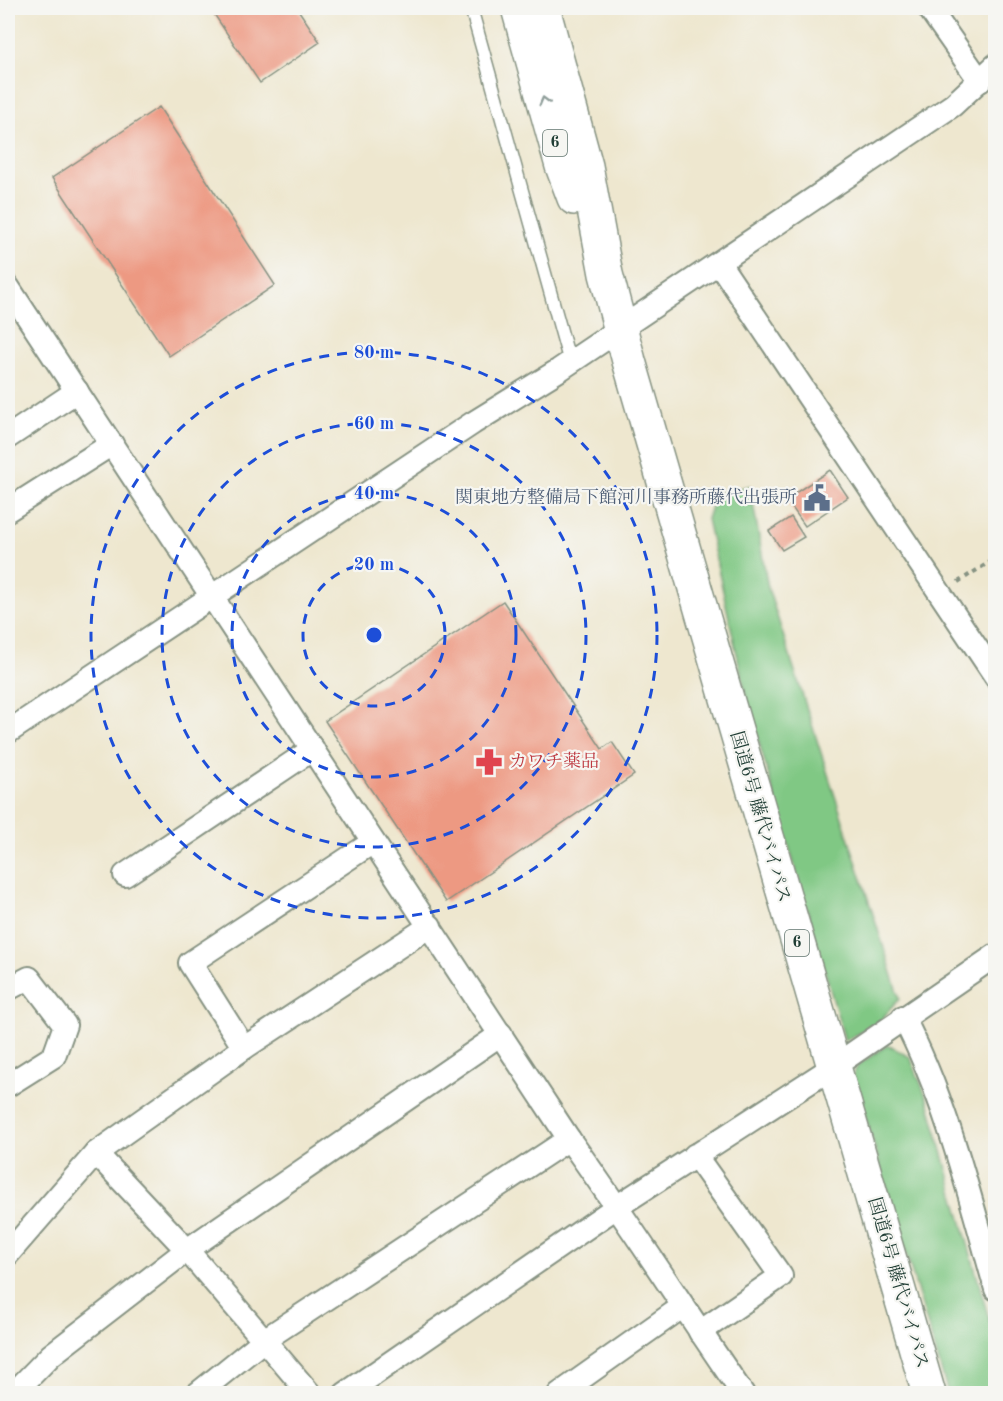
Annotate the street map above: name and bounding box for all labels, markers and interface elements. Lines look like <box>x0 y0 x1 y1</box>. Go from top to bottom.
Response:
one-way arrow <box>539 96 551 107</box>
road number: 6 <box>543 130 567 156</box>
text: 80 m <box>354 344 394 362</box>
text: 60 m <box>354 415 394 433</box>
public building icon: 関東地方整備局下館河川事務所藤代出張所 <box>802 483 832 513</box>
text: 40 m <box>354 485 394 503</box>
place label: 関東地方整備局下館河川事務所藤代出張所 <box>455 487 797 507</box>
text: 20 m <box>354 556 394 574</box>
centre of rings <box>364 625 384 645</box>
street label: 国道6号 藤代バイパス <box>727 729 795 905</box>
pharmacy icon: カワチ薬品 <box>474 747 504 777</box>
place label: カワチ薬品 <box>509 751 599 771</box>
road number: 6 <box>785 930 809 956</box>
street label: 国道6号 藤代バイパス <box>865 1195 933 1371</box>

